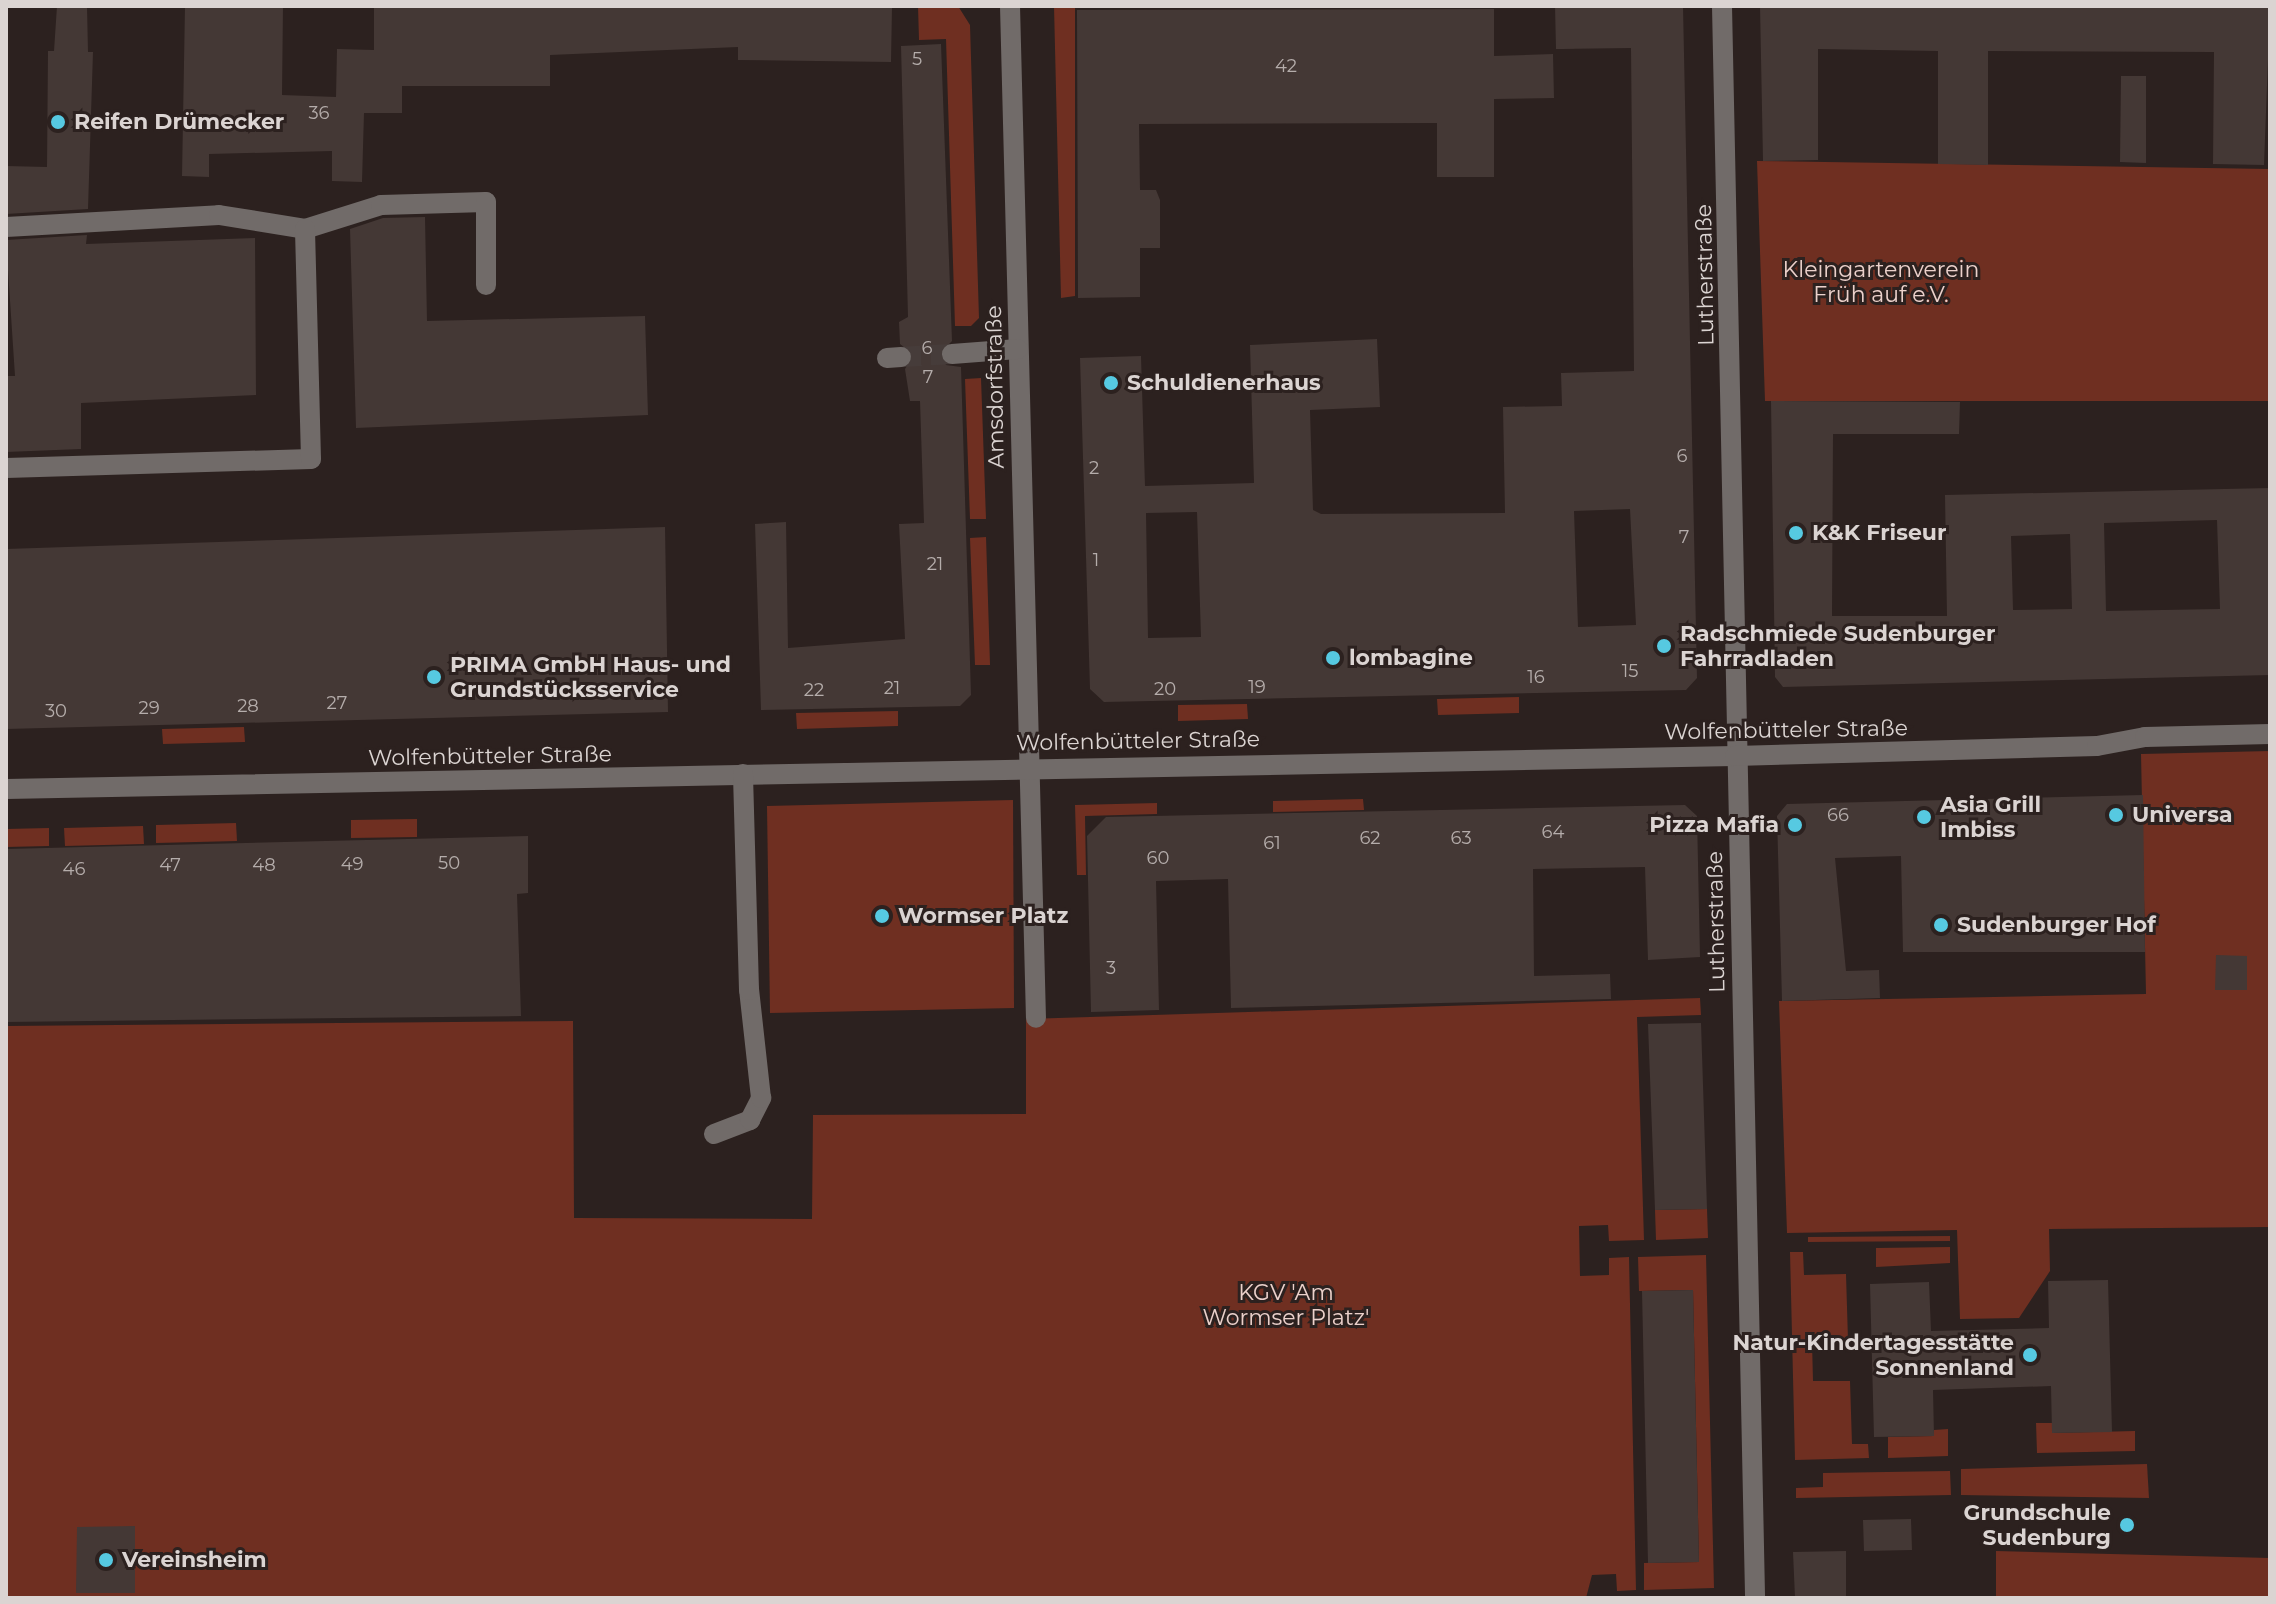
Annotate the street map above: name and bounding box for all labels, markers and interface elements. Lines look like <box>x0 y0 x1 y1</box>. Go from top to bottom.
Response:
house number: 5 <box>912 48 922 70</box>
house number: 42 <box>1275 55 1297 77</box>
house number: 36 <box>308 102 330 124</box>
place label: Reifen Drümecker <box>74 109 284 135</box>
marker: Reifen Drümecker <box>49 113 67 131</box>
street label: Lutherstraße <box>1691 204 1719 346</box>
park label: Kleingartenverein Früh auf e.V. <box>1783 256 1979 308</box>
street label: Amsdorfstraße <box>980 305 1010 469</box>
house number: 6 <box>922 337 932 359</box>
house number: 7 <box>923 366 933 388</box>
place label: Schuldienerhaus <box>1127 370 1321 396</box>
marker: Schuldienerhaus <box>1102 374 1120 392</box>
house number: 6 <box>1677 445 1687 467</box>
house number: 2 <box>1089 457 1099 479</box>
place label: K&K Friseur <box>1812 520 1946 546</box>
marker: K&K Friseur <box>1787 524 1805 542</box>
house number: 7 <box>1679 526 1689 548</box>
house number: 1 <box>1093 549 1099 571</box>
house number: 21 <box>927 553 943 575</box>
place label: Radschmiede Sudenburger Fahrradladen <box>1680 620 1995 672</box>
marker: Radschmiede Sudenburger Fahrradladen <box>1655 637 1673 655</box>
place label: lombagine <box>1349 645 1473 671</box>
marker: lombagine <box>1324 649 1342 667</box>
place label: PRIMA GmbH Haus- und Grundstücksservice <box>450 651 731 702</box>
house number: 15 <box>1622 660 1638 682</box>
house number: 16 <box>1527 666 1545 688</box>
marker: PRIMA GmbH Haus- und Grundstücksservice <box>425 668 443 686</box>
house number: 19 <box>1248 676 1266 698</box>
house number: 21 <box>884 677 900 699</box>
house number: 20 <box>1154 678 1176 700</box>
house number: 22 <box>804 679 824 701</box>
house number: 27 <box>327 692 347 714</box>
house number: 28 <box>237 695 259 717</box>
house number: 29 <box>138 697 160 719</box>
house number: 30 <box>45 700 67 722</box>
street label: Wolfenbütteler Straße <box>1664 715 1908 745</box>
street label: Wolfenbütteler Straße <box>1016 726 1260 756</box>
street label: Wolfenbütteler Straße <box>368 741 612 771</box>
place label: Asia Grill Imbiss <box>1940 791 2041 842</box>
place label: Universa <box>2132 802 2233 828</box>
house number: 66 <box>1827 804 1849 826</box>
marker: Universa <box>2107 806 2125 824</box>
marker: Asia Grill Imbiss <box>1915 808 1933 826</box>
place label: Pizza Mafia <box>1649 812 1779 838</box>
marker: Pizza Mafia <box>1786 816 1804 834</box>
house number: 64 <box>1542 821 1564 843</box>
house number: 62 <box>1359 827 1381 849</box>
house number: 63 <box>1450 827 1472 849</box>
house number: 61 <box>1263 832 1281 854</box>
house number: 60 <box>1147 847 1169 869</box>
street label: Lutherstraße <box>1702 851 1730 993</box>
house number: 50 <box>438 852 460 874</box>
house number: 49 <box>341 853 363 875</box>
house number: 47 <box>159 854 181 876</box>
house number: 48 <box>252 854 276 876</box>
house number: 46 <box>63 858 85 880</box>
place label: Wormser Platz <box>898 903 1068 929</box>
marker: Wormser Platz <box>873 907 891 925</box>
place label: Sudenburger Hof <box>1957 912 2156 938</box>
marker: Sudenburger Hof <box>1932 916 1950 934</box>
house number: 3 <box>1106 957 1116 979</box>
park label: KGV 'Am Wormser Platz' <box>1203 1279 1369 1330</box>
place label: Natur-Kindertagesstätte Sonnenland <box>1732 1329 2014 1380</box>
marker: Natur-Kindertagesstätte Sonnenland <box>2021 1346 2039 1364</box>
place label: Grundschule Sudenburg <box>1964 1499 2111 1550</box>
marker: Grundschule Sudenburg <box>2118 1516 2136 1534</box>
place label: Vereinsheim <box>122 1547 267 1573</box>
marker: Vereinsheim <box>97 1551 115 1569</box>

